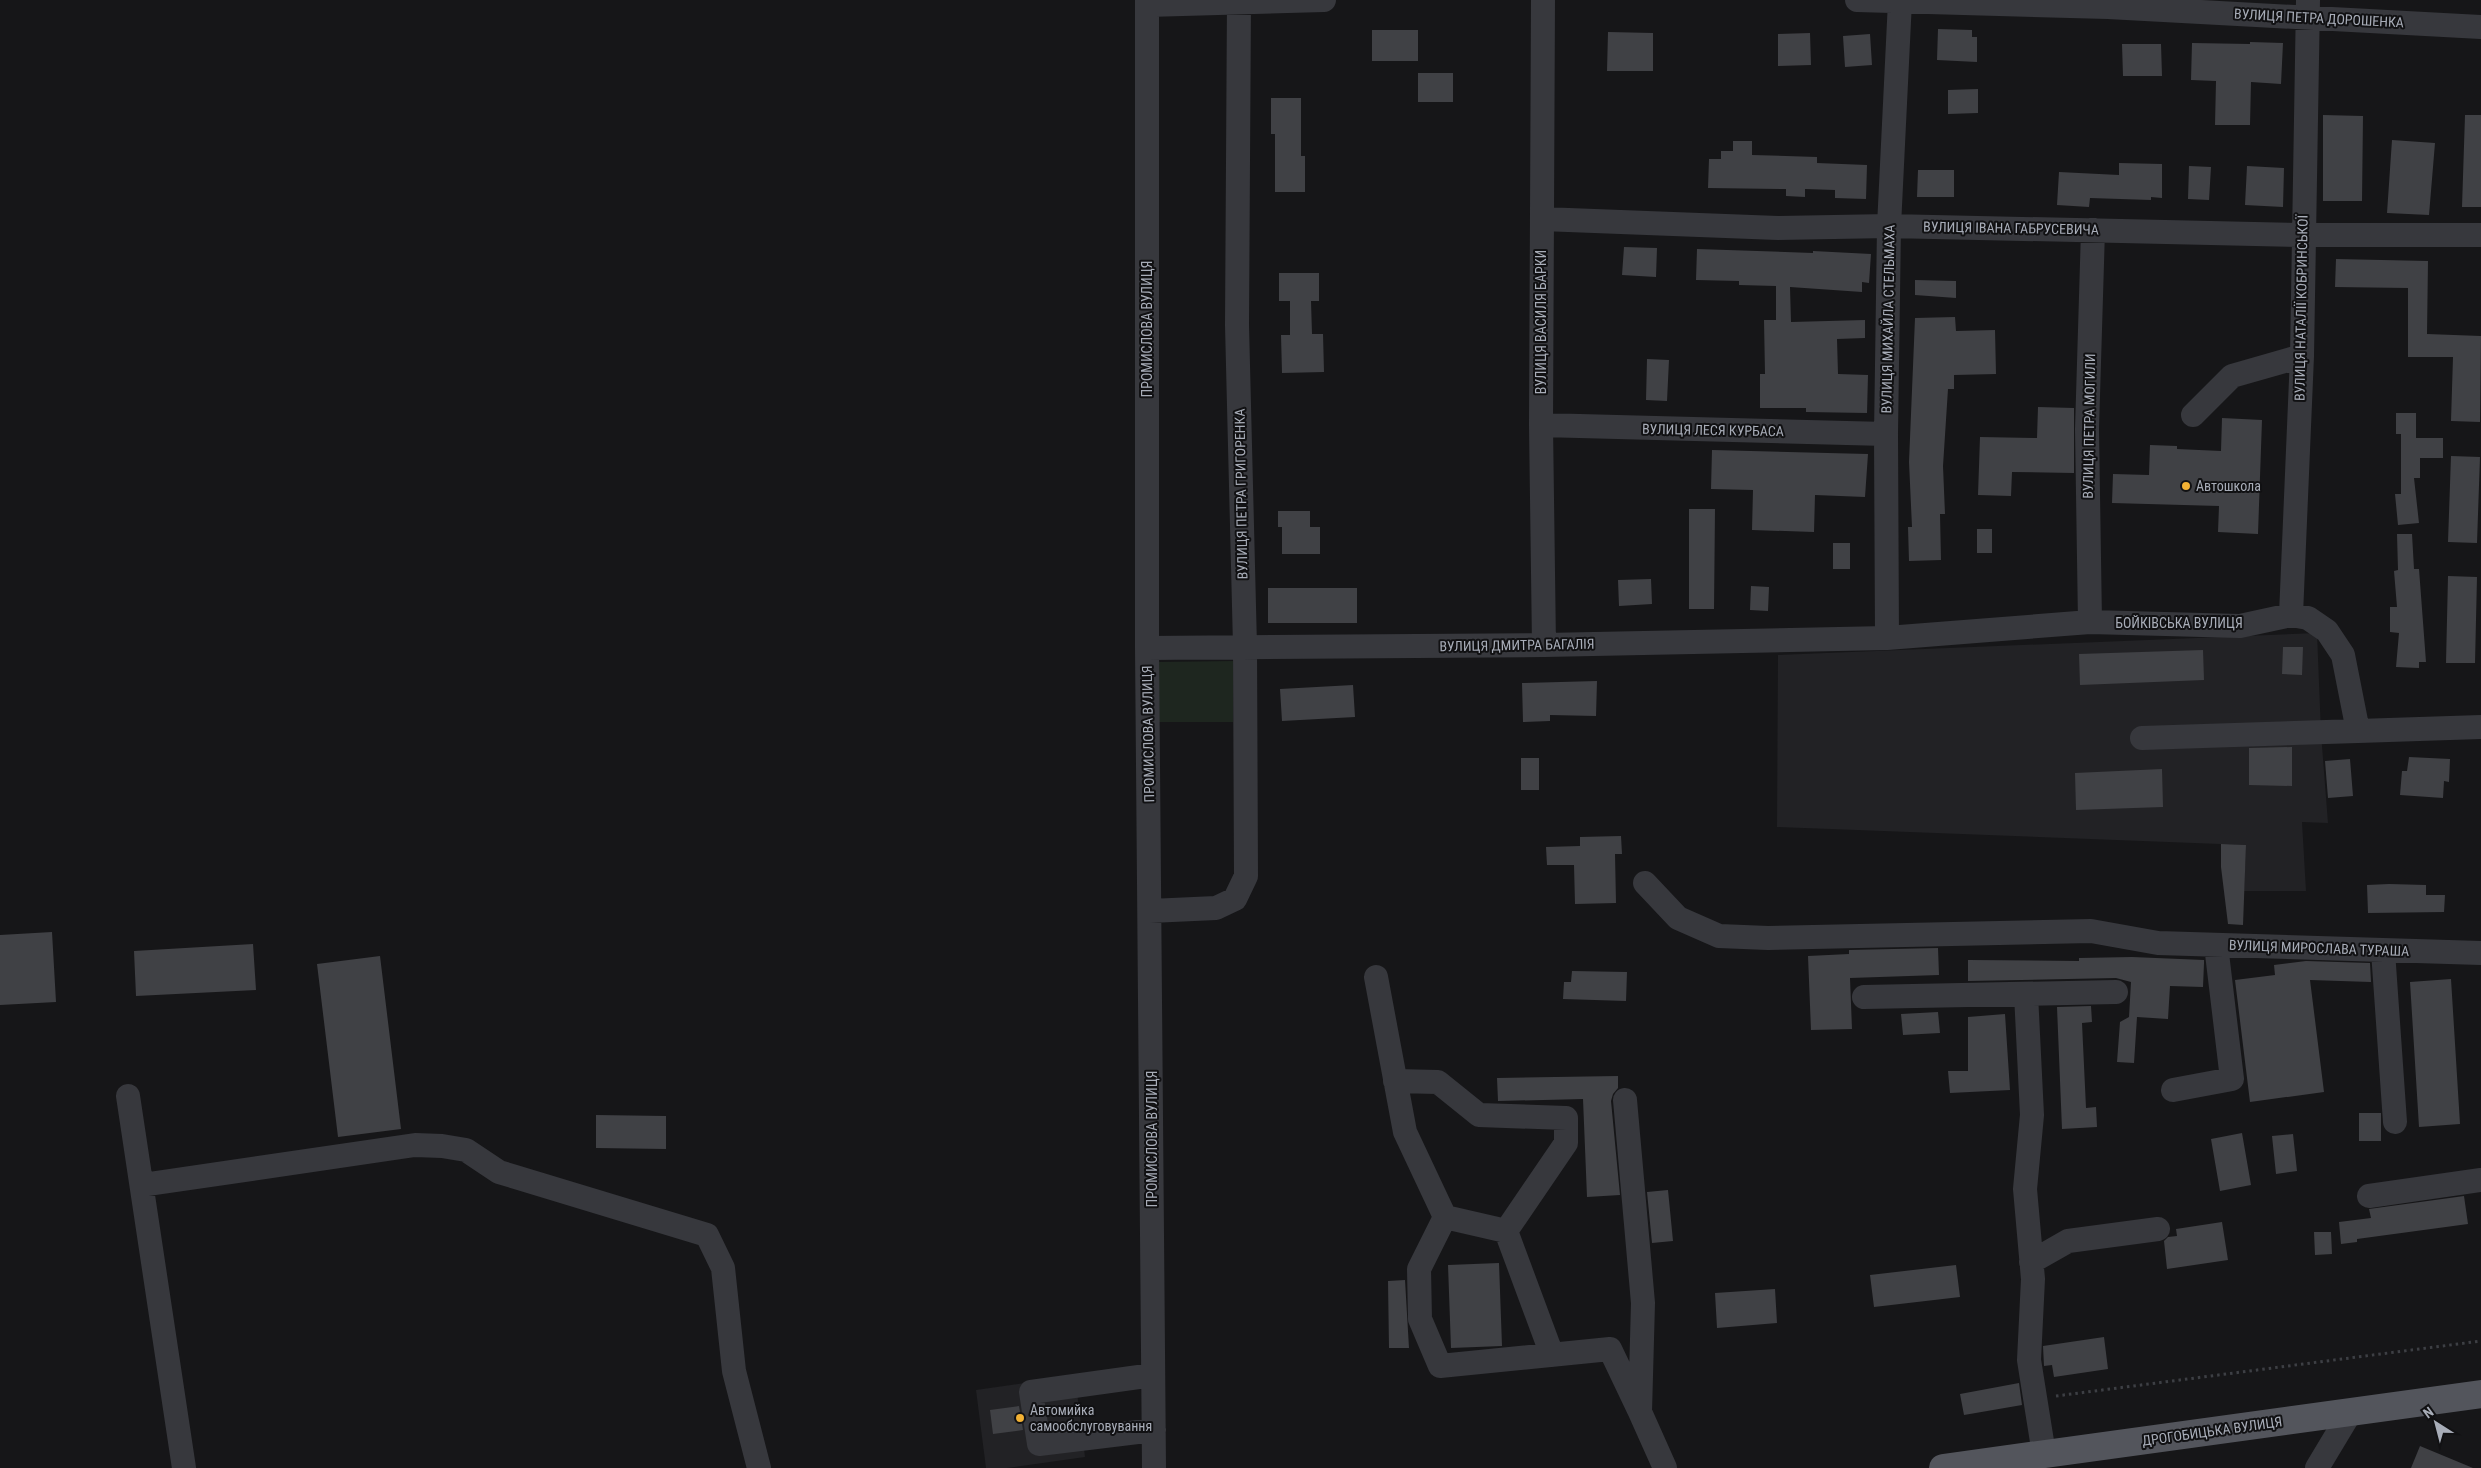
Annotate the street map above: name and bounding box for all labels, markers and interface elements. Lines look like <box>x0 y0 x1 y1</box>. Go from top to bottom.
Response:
street label: ВУЛИЦЯ ПЕТРА ДОРОШЕНКА <box>2234 6 2404 30</box>
street label: ВУЛИЦЯ НАТАЛІЇ КОБРИНСЬКОЇ <box>2291 214 2311 401</box>
street label: ВУЛИЦЯ ІВАНА ГАБРУСЕВИЧА <box>1923 218 2099 238</box>
street label: ВУЛИЦЯ МИХАЙЛА СТЕЛЬМАХА <box>1878 224 1898 414</box>
street label: ВУЛИЦЯ ВАСИЛЯ БАРКИ <box>1533 250 1549 394</box>
street label: ПРОМИСЛОВА ВУЛИЦЯ <box>1139 261 1155 398</box>
street label: ВУЛИЦЯ ПЕТРА МОГИЛИ <box>2080 353 2098 499</box>
street label: ВУЛИЦЯ ПЕТРА ГРИГОРЕНКА <box>1232 408 1250 580</box>
street label: ВУЛИЦЯ ЛЕСЯ КУРБАСА <box>1642 421 1784 439</box>
place label: Автошкола <box>2196 478 2261 494</box>
marker: Автошкола <box>2180 480 2192 492</box>
street label: БОЙКІВСЬКА ВУЛИЦЯ <box>2115 615 2243 631</box>
street label: ВУЛИЦЯ ДМИТРА БАГАЛІЯ <box>1439 636 1595 654</box>
street label: ПРОМИСЛОВА ВУЛИЦЯ <box>1139 665 1157 803</box>
street label: ВУЛИЦЯ МИРОСЛАВА ТУРАША <box>2229 937 2409 959</box>
street label: ПРОМИСЛОВА ВУЛИЦЯ <box>1144 1071 1160 1208</box>
north arrow <box>2411 1398 2461 1448</box>
place label: Автомийка самообслуговування <box>1030 1402 1152 1434</box>
text: N <box>2420 1403 2437 1421</box>
marker: Автомийка самообслуговування <box>1014 1412 1026 1424</box>
street label: ДРОГОБИЦЬКА ВУЛИЦЯ <box>2141 1413 2283 1449</box>

